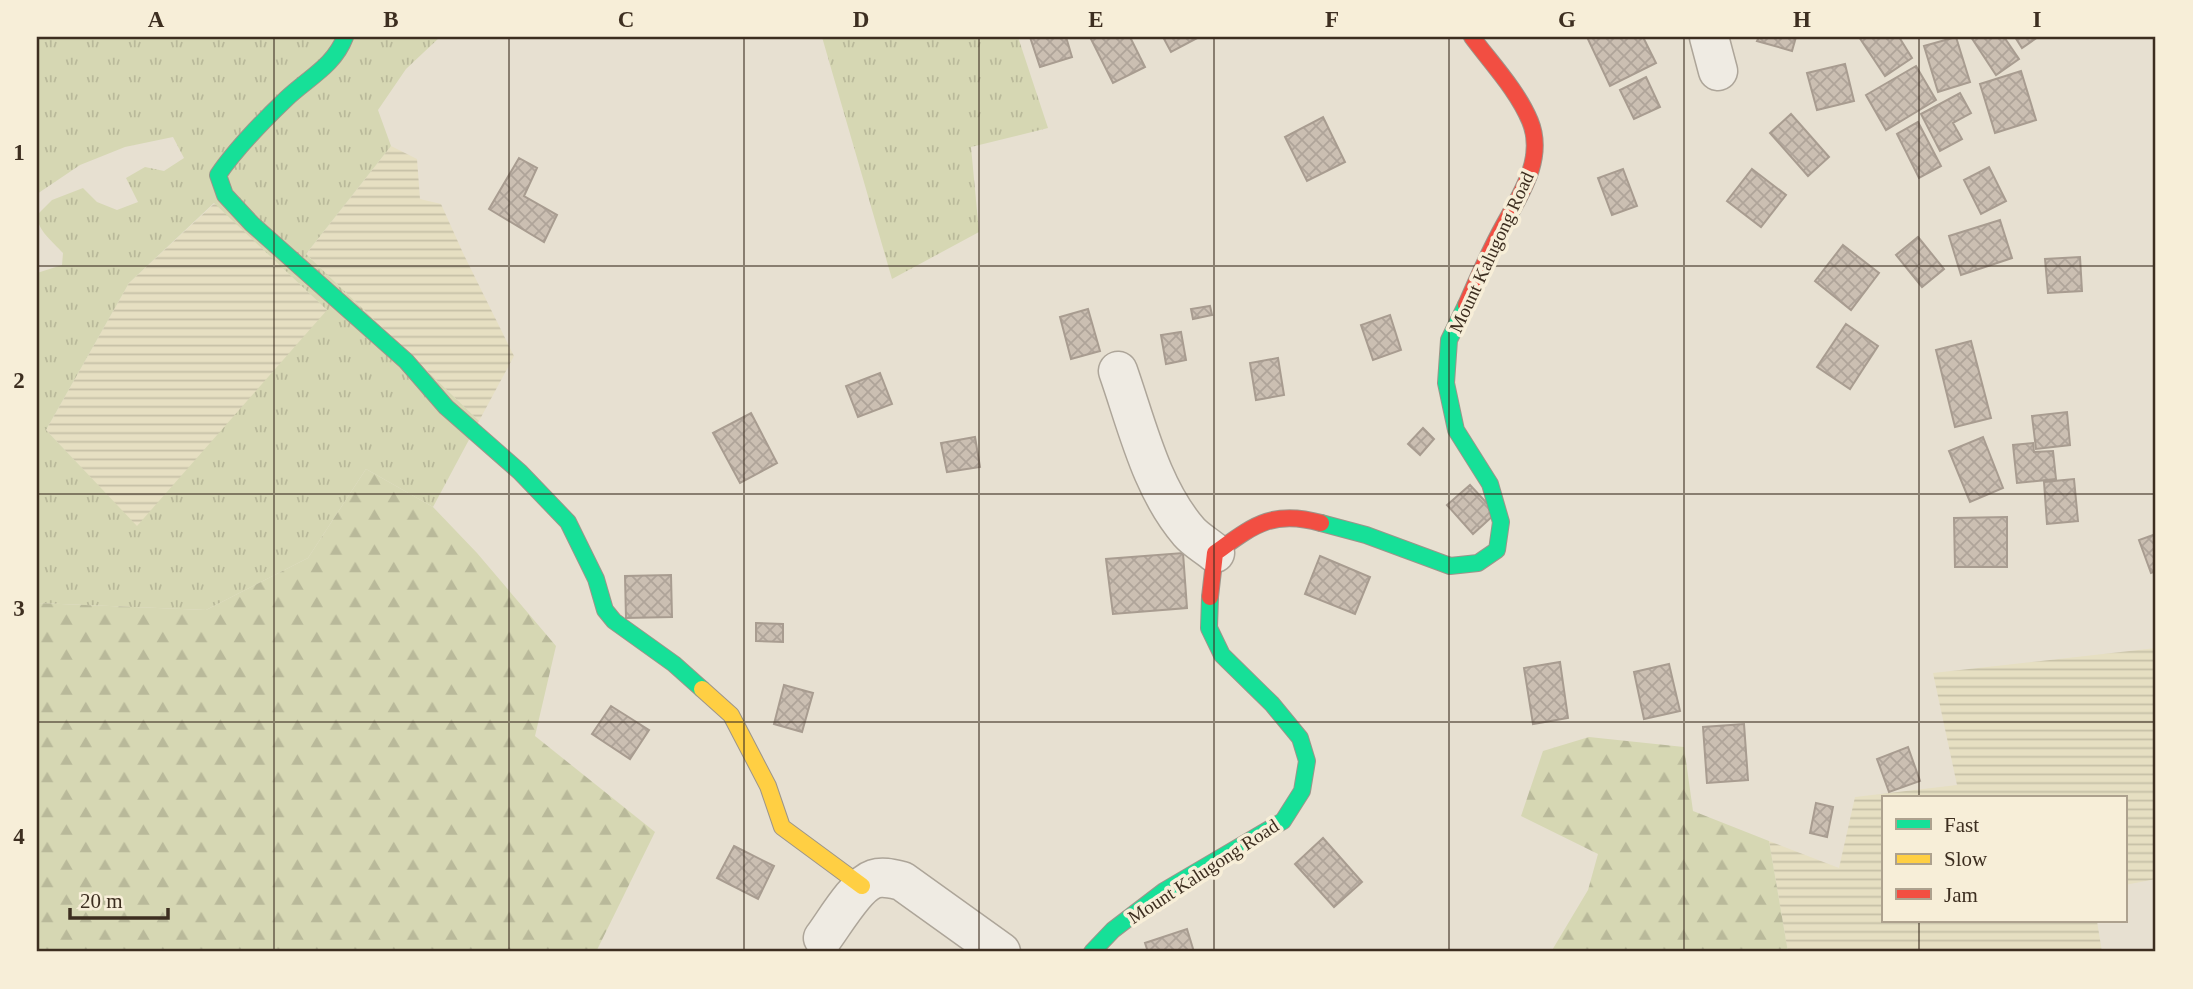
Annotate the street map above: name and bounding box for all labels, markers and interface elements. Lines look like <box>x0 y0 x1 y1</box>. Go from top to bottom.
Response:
text: A <box>148 7 165 32</box>
text: B <box>383 7 399 32</box>
text: C <box>618 7 634 32</box>
text: D <box>853 7 869 32</box>
text: E <box>1088 7 1104 32</box>
text: F <box>1325 7 1339 32</box>
text: G <box>1558 7 1576 32</box>
text: H <box>1793 7 1811 32</box>
text: I <box>2033 7 2042 32</box>
text: 1 <box>13 140 25 165</box>
street label: Mount Kalugong Road <box>1445 168 1538 336</box>
text: 2 <box>13 368 25 393</box>
text: 3 <box>13 596 25 621</box>
legend <box>1882 796 2126 922</box>
text: Fast <box>1944 813 1979 837</box>
street label: Mount Kalugong Road <box>1124 815 1283 928</box>
text: 4 <box>13 824 25 849</box>
text: Slow <box>1944 847 1988 871</box>
scale bar <box>70 877 168 921</box>
text: Jam <box>1944 883 1978 907</box>
text: 20 m <box>80 889 123 913</box>

